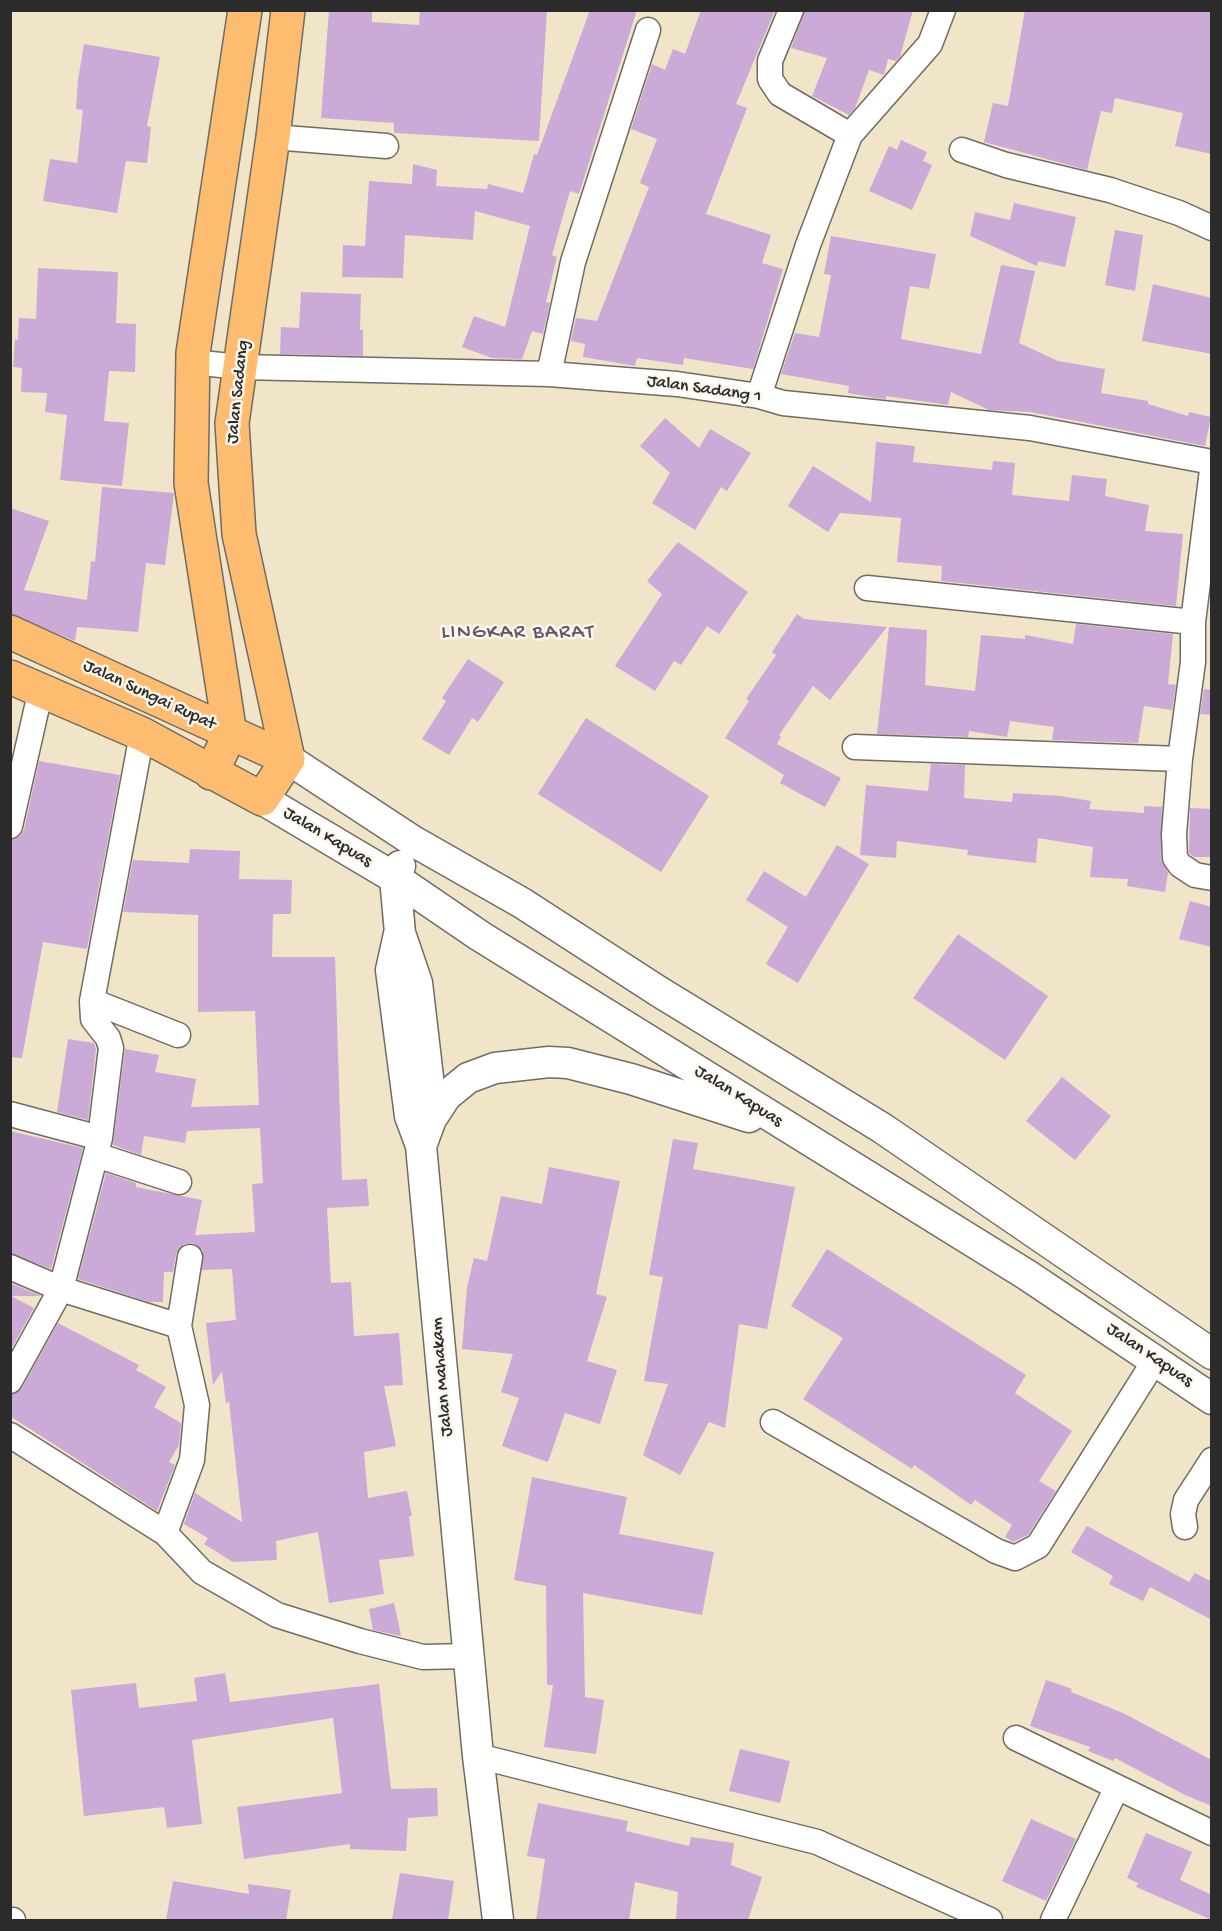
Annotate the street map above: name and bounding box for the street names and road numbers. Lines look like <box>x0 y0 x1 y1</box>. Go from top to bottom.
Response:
street label: Jalan Sadang <box>223 339 255 445</box>
street label: Jalan Sadang 1 <box>645 371 763 409</box>
street label: Jalan Sungai Rupat <box>79 656 219 736</box>
street label: Jalan Kapuas <box>279 803 375 873</box>
street label: Jalan Kapuas <box>690 1061 786 1133</box>
street label: Jalan Mahakam <box>427 1317 459 1437</box>
street label: Jalan Kapuas <box>1101 1319 1197 1393</box>

